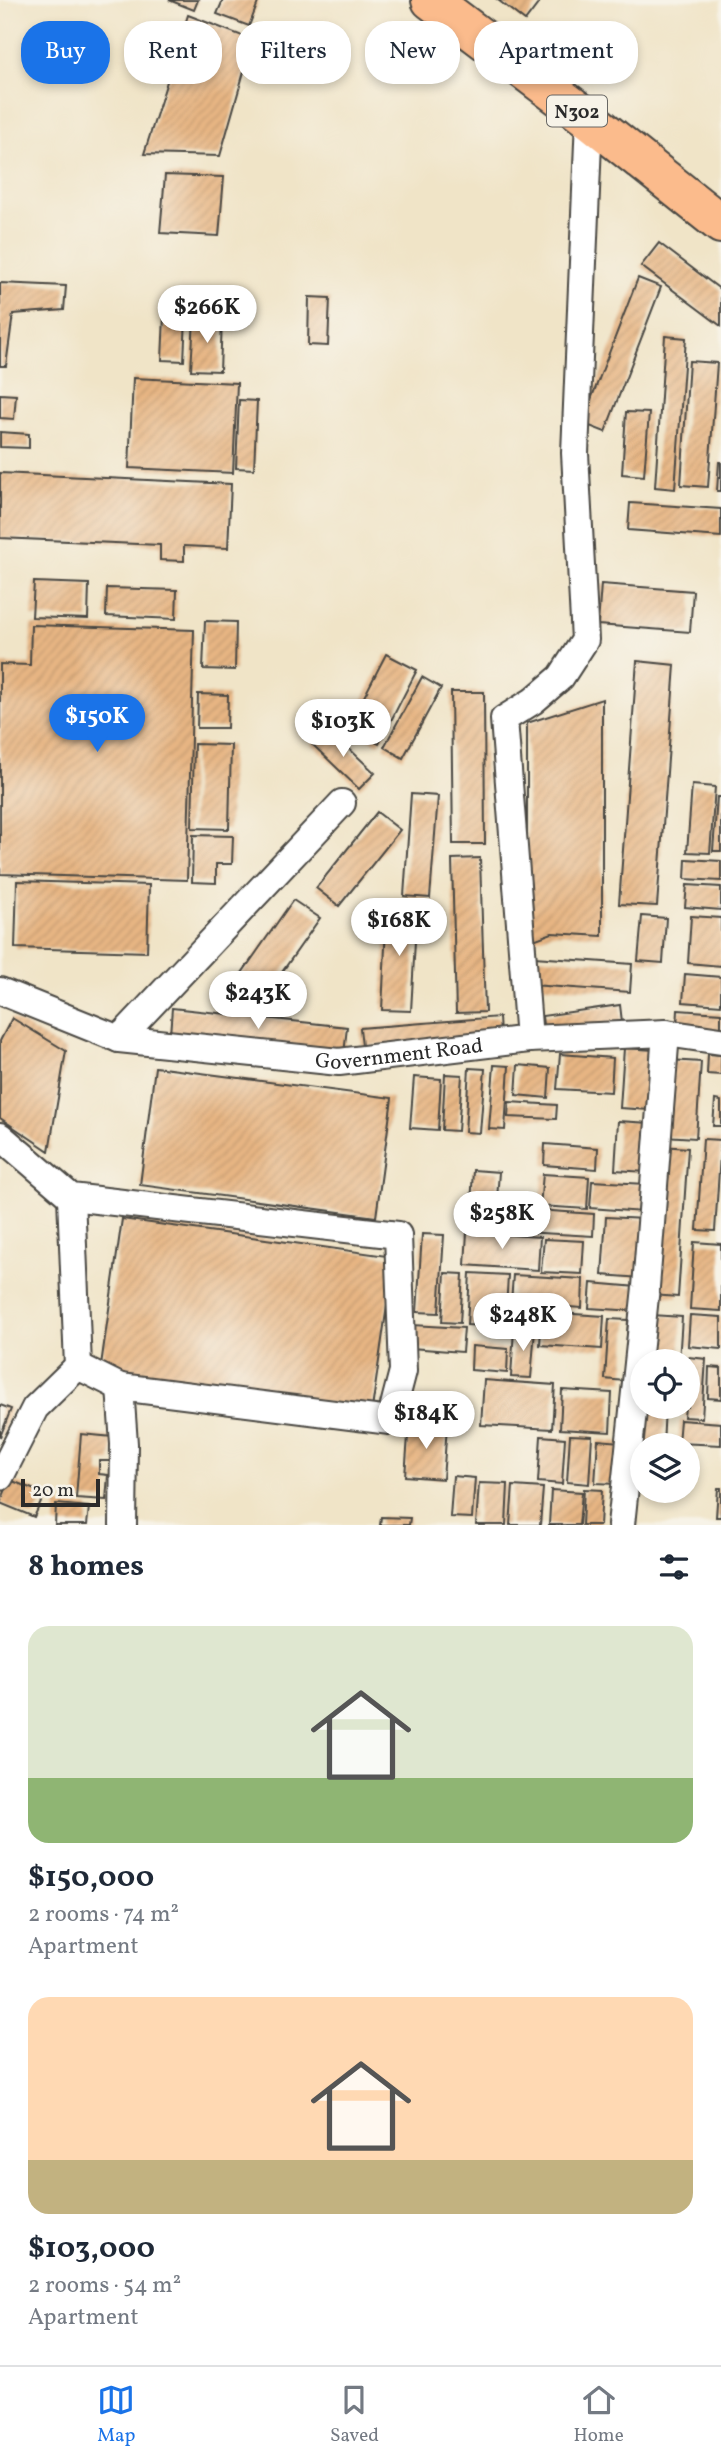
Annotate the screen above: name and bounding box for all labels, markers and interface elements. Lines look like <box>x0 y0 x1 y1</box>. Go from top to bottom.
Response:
chip: Buy <box>21 21 110 84</box>
chip: Rent <box>124 21 222 84</box>
chip: Filters <box>236 21 351 84</box>
chip: New <box>365 21 460 84</box>
chip: Apartment <box>474 21 638 84</box>
road number: N302 <box>547 96 607 127</box>
pin: $266K <box>158 286 256 345</box>
text: $266K <box>174 292 240 324</box>
pin: $150K <box>48 694 146 754</box>
pin: $103K <box>294 700 392 759</box>
text: $150K <box>65 701 129 733</box>
text: $103K <box>311 706 375 738</box>
pin: $168K <box>350 898 448 958</box>
text: $168K <box>367 905 431 937</box>
pin: $243K <box>209 972 307 1031</box>
text: $243K <box>225 978 291 1010</box>
street label: Government Road <box>314 1032 485 1078</box>
pin: $258K <box>453 1192 551 1251</box>
text: $258K <box>469 1198 535 1230</box>
pin: $248K <box>474 1294 572 1353</box>
text: $248K <box>489 1300 557 1332</box>
map controls <box>630 1349 700 1503</box>
button: locate <box>630 1349 700 1419</box>
pin: $184K <box>377 1392 475 1451</box>
text: $184K <box>394 1398 458 1430</box>
button: layers <box>630 1433 700 1503</box>
scale bar <box>21 1476 100 1508</box>
text: 20 m <box>32 1478 74 1504</box>
text: 8 homes <box>28 1546 144 1588</box>
icon: filters <box>655 1548 693 1586</box>
icon: home <box>298 1672 424 1798</box>
text: $150,000 <box>28 1857 154 1899</box>
text: 2 rooms · 74 m² <box>28 1899 179 1931</box>
text: Apartment <box>28 1931 139 1963</box>
icon: home <box>298 2043 424 2169</box>
text: $103,000 <box>28 2228 155 2270</box>
text: 2 rooms · 54 m² <box>28 2270 181 2302</box>
text: Apartment <box>28 2302 139 2334</box>
tab: Map <box>97 2381 135 2449</box>
tab: Saved <box>330 2381 379 2449</box>
tab: Home <box>573 2381 624 2449</box>

